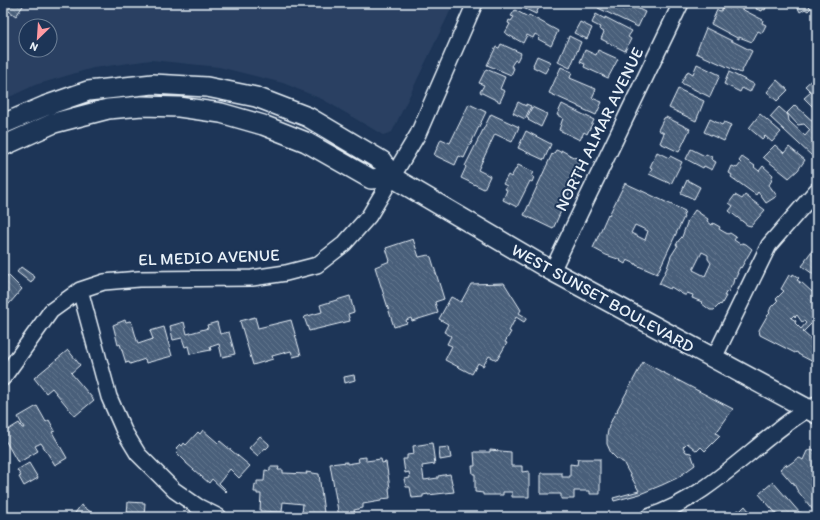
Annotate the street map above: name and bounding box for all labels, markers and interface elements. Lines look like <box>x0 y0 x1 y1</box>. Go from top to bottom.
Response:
north arrow <box>18 18 58 58</box>
text: N <box>28 39 40 54</box>
street label: NORTH ALMAR AVENUE <box>551 44 647 214</box>
street label: WEST SUNSET BOULEVARD <box>508 239 698 357</box>
street label: EL MEDIO AVENUE <box>138 245 280 269</box>

